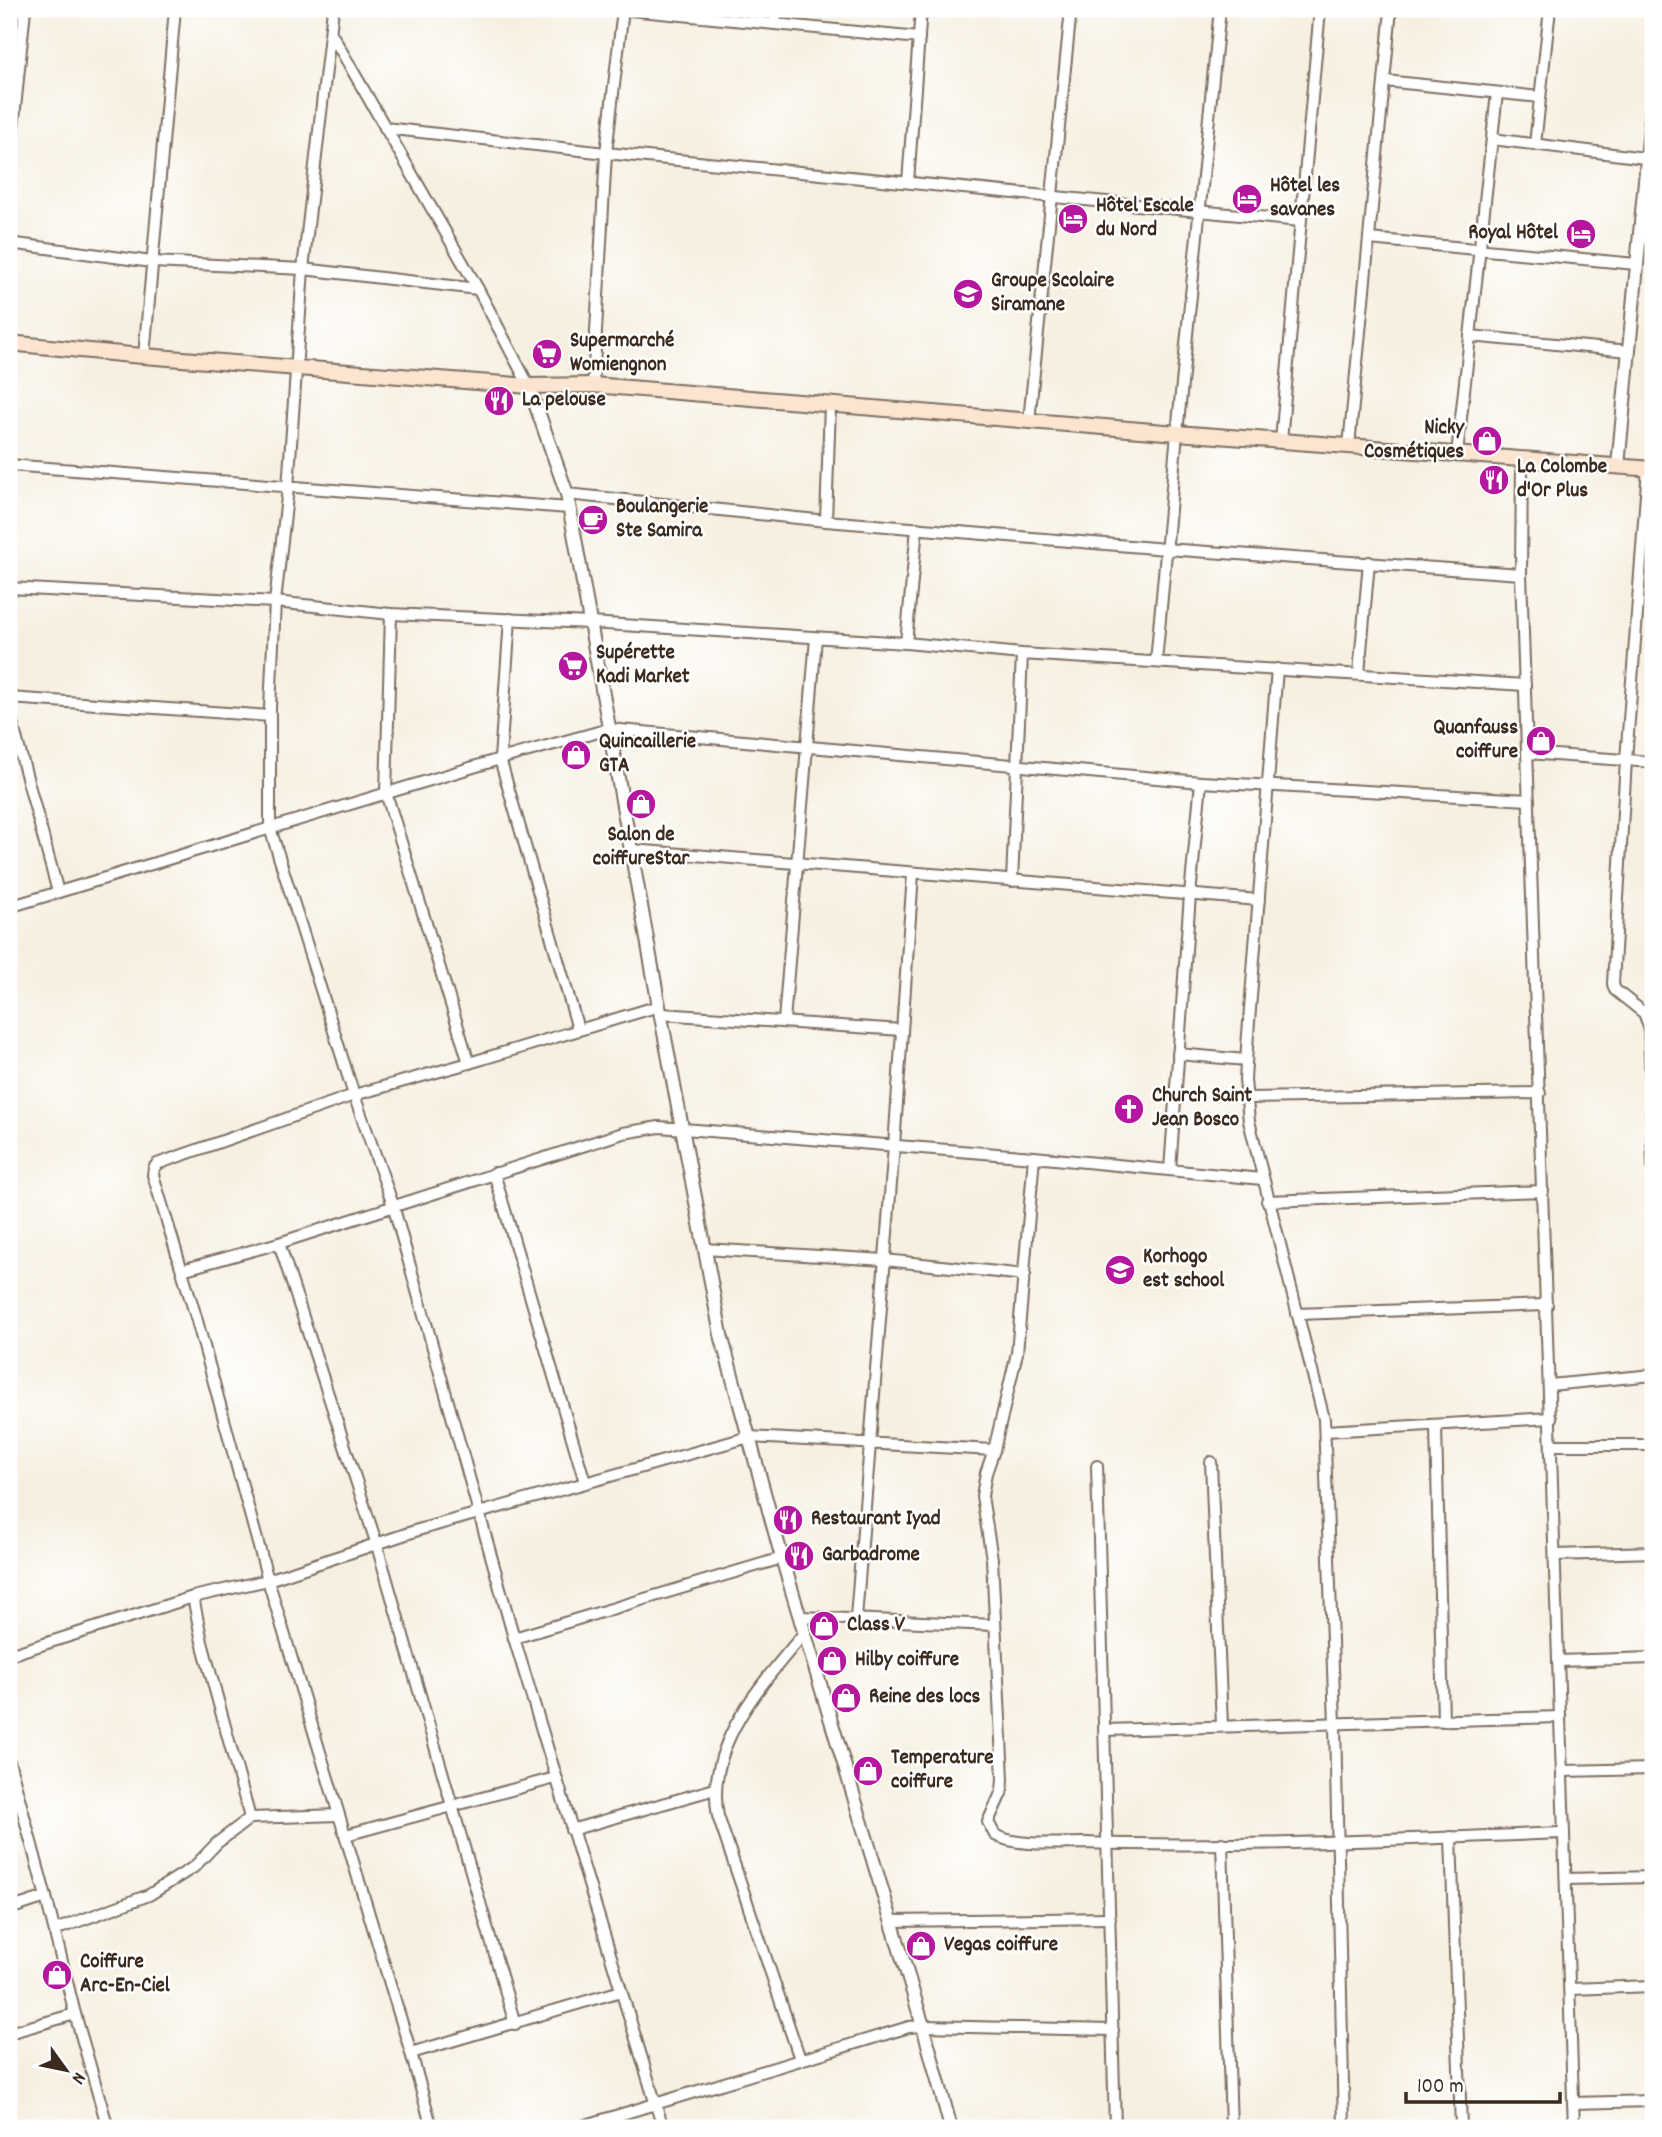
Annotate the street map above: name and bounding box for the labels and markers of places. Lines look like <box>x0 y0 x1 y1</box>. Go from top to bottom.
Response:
place label: Hôtel les savanes <box>1270 172 1340 226</box>
hotel icon: Hôtel les savanes <box>1230 182 1264 216</box>
place label: Hôtel Escale du Nord <box>1096 192 1194 246</box>
hotel icon: Hôtel Escale du Nord <box>1056 202 1090 236</box>
hotel icon: Royal Hôtel <box>1564 217 1598 251</box>
place label: Royal Hôtel <box>1468 219 1559 249</box>
place label: Groupe Scolaire Siramane <box>991 267 1114 321</box>
school or university icon: Groupe Scolaire Siramane <box>951 277 985 311</box>
place label: Supermarché Womiengnon <box>570 327 674 381</box>
supermarket icon: Supermarché Womiengnon <box>530 337 564 371</box>
restaurant icon: La pelouse <box>482 384 516 418</box>
place label: La pelouse <box>522 386 606 416</box>
place label: Nicky Cosmétiques <box>1364 414 1465 468</box>
shop icon: Nicky Cosmétiques <box>1470 424 1504 458</box>
place label: La Colombe d'Or Plus <box>1517 453 1607 507</box>
restaurant icon: La Colombe d'Or Plus <box>1477 463 1511 497</box>
place label: Boulangerie Ste Samira <box>616 493 708 547</box>
cafe icon: Boulangerie Ste Samira <box>576 503 610 537</box>
place label: Supérette Kadi Market <box>596 639 690 693</box>
supermarket icon: Supérette Kadi Market <box>556 649 590 683</box>
place label: Quanfauss coiffure <box>1433 714 1518 768</box>
shop icon: Quanfauss coiffure <box>1524 724 1558 758</box>
place label: Quincaillerie GTA <box>599 728 696 782</box>
shop icon: Quincaillerie GTA <box>559 738 593 772</box>
shop icon: Salon de coiffureStar <box>624 787 658 821</box>
place label: Salon de coiffureStar <box>593 821 690 875</box>
place label: Church Saint Jean Bosco <box>1152 1082 1252 1136</box>
church icon: Church Saint Jean Bosco <box>1112 1092 1146 1126</box>
place label: Korhogo est school <box>1143 1243 1225 1297</box>
school or university icon: Korhogo est school <box>1103 1253 1137 1287</box>
restaurant icon: Restaurant Iyad <box>771 1503 805 1537</box>
place label: Restaurant Iyad <box>811 1505 941 1535</box>
restaurant icon: Garbadrome <box>782 1539 816 1573</box>
place label: Garbadrome <box>822 1541 920 1571</box>
shop icon: Class V <box>807 1609 841 1643</box>
place label: Class V <box>847 1611 906 1641</box>
shop icon: Hilby coiffure <box>815 1644 849 1678</box>
place label: Hilby coiffure <box>855 1646 959 1676</box>
shop icon: Reine des locs <box>829 1681 863 1715</box>
place label: Reine des locs <box>869 1683 981 1713</box>
place label: Temperature coiffure <box>891 1744 993 1798</box>
shop icon: Temperature coiffure <box>851 1754 885 1788</box>
shop icon: Vegas coiffure <box>904 1929 938 1963</box>
place label: Vegas coiffure <box>944 1931 1058 1961</box>
place label: Coiffure Arc-En-Ciel <box>80 1948 171 2002</box>
shop icon: Coiffure Arc-En-Ciel <box>40 1958 74 1992</box>

